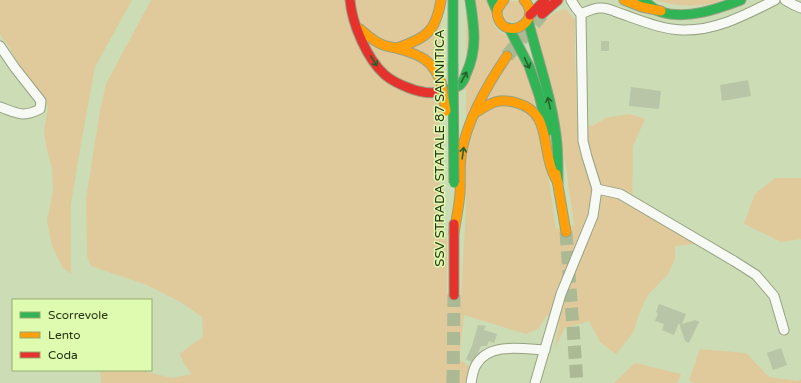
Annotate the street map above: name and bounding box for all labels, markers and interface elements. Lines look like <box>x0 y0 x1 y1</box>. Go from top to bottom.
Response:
street label: SSV STRADA STATALE 87 SANNITICA <box>432 29 448 267</box>
one-way arrow <box>370 55 378 66</box>
one-way arrow <box>524 57 531 69</box>
one-way arrow <box>461 71 468 83</box>
one-way arrow <box>545 97 553 110</box>
one-way arrow <box>459 147 467 160</box>
legend <box>12 299 152 371</box>
text: Scorrevole <box>48 308 108 322</box>
text: Lento <box>48 328 81 342</box>
text: Coda <box>48 348 78 362</box>

